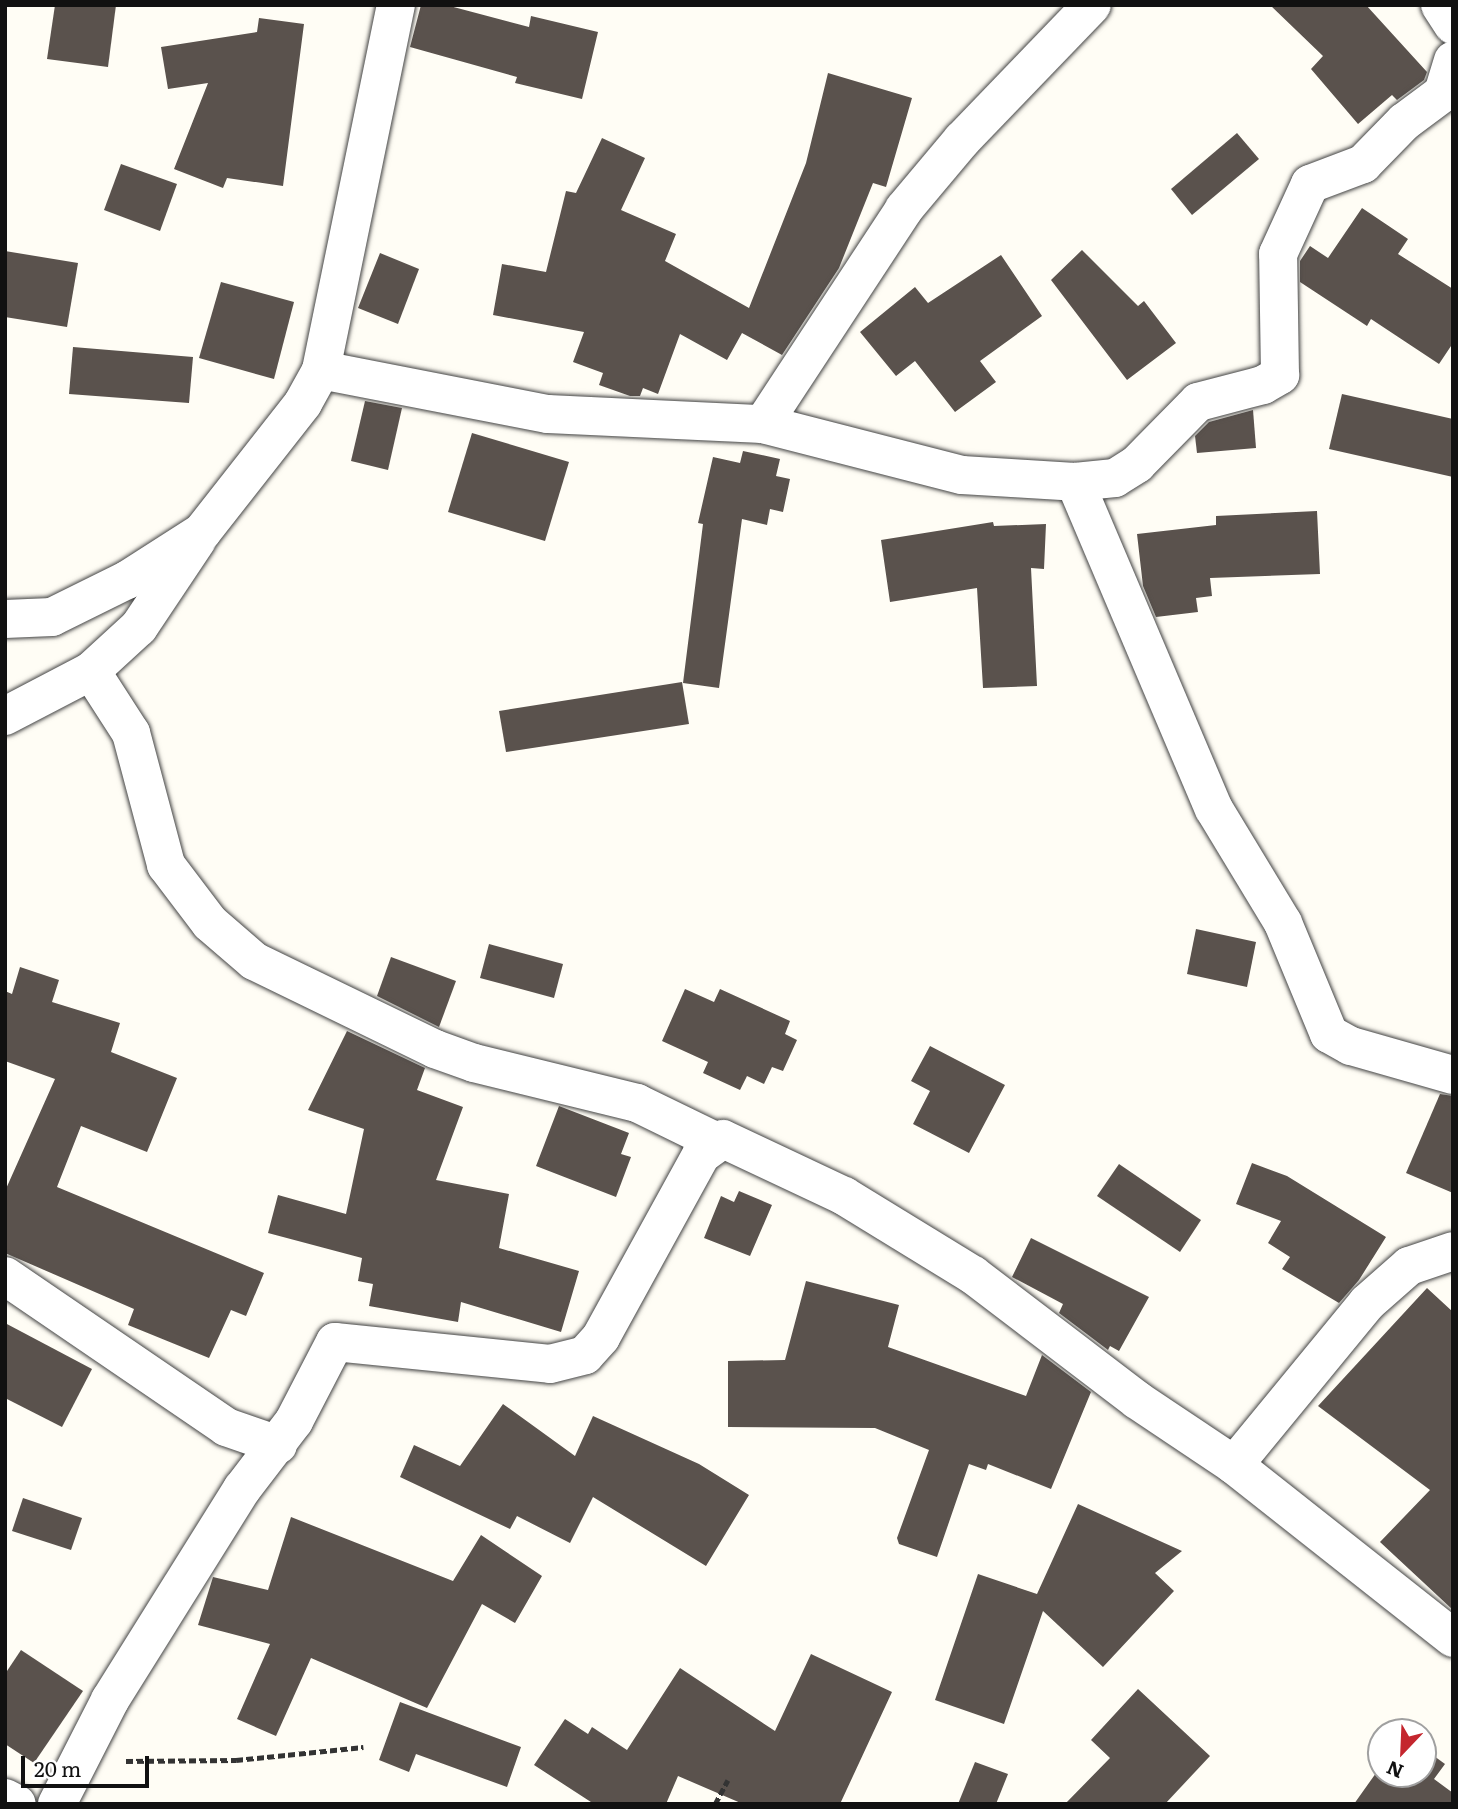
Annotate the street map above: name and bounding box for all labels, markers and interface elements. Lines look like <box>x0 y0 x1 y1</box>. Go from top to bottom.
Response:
north arrow <box>1367 1718 1437 1788</box>
scale bar <box>24 1742 152 1786</box>
text: 20 m <box>34 1752 81 1783</box>
text: N <box>1382 1754 1407 1786</box>

